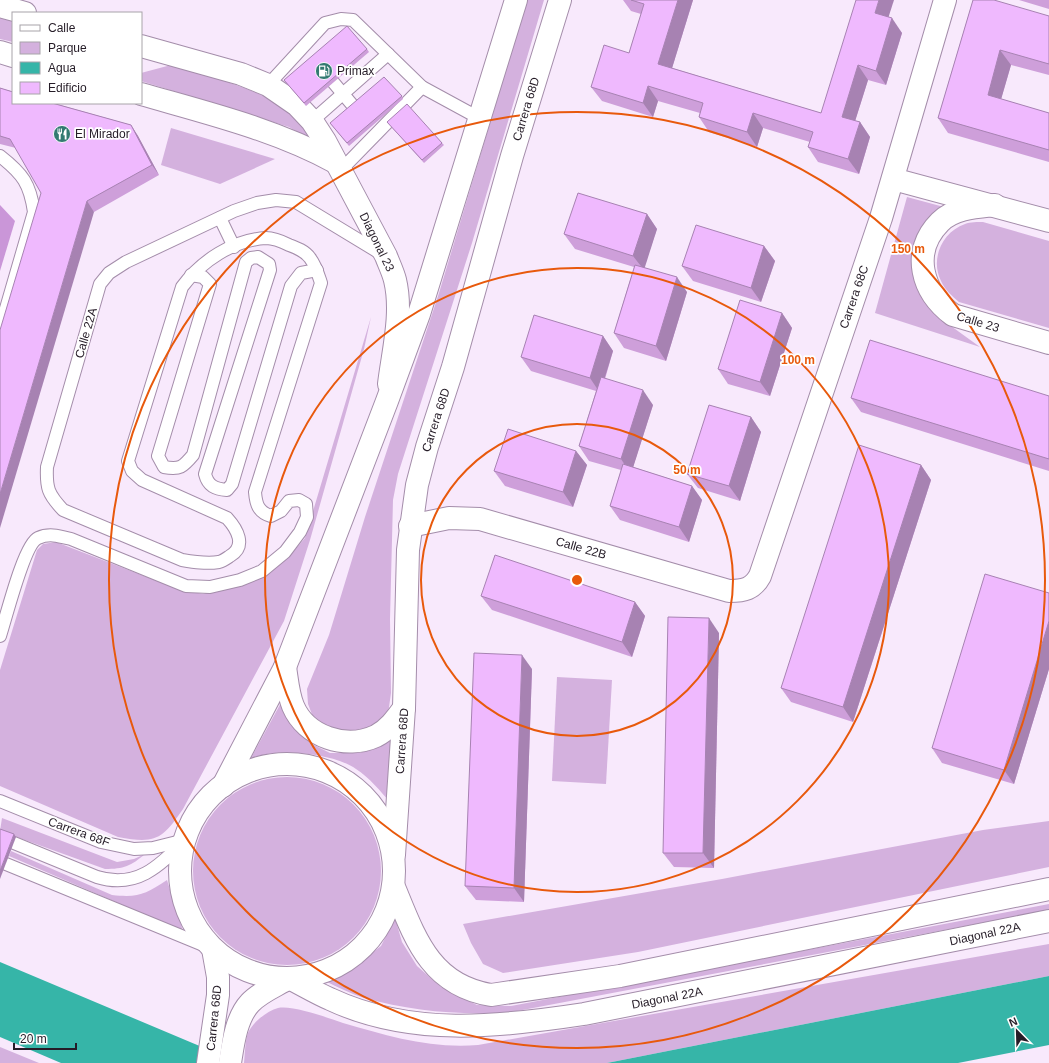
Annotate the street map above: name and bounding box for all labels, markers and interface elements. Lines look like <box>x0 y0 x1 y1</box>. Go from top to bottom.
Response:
legend <box>12 12 142 104</box>
text: Calle <box>48 21 76 35</box>
text: Parque <box>48 41 87 55</box>
text: Agua <box>48 61 76 75</box>
fuel station icon: Primax <box>314 61 334 81</box>
place label: Primax <box>337 64 374 78</box>
street label: Carrera 68D <box>510 75 542 143</box>
text: Edificio <box>48 81 87 95</box>
restaurant icon: El Mirador <box>52 124 72 144</box>
place label: El Mirador <box>75 127 130 141</box>
street label: Diagonal 23 <box>357 210 397 274</box>
text: 150 m <box>891 242 925 256</box>
street label: Carrera 68C <box>837 263 871 330</box>
street label: Calle 22A <box>72 306 100 360</box>
street label: Calle 23 <box>955 309 1001 335</box>
text: 100 m <box>781 353 815 367</box>
street label: Carrera 68D <box>419 386 453 454</box>
text: 50 m <box>673 463 701 477</box>
street label: Calle 22B <box>554 534 608 562</box>
centre of rings <box>570 573 584 587</box>
street label: Carrera 68D <box>393 707 411 774</box>
street label: Carrera 68F <box>46 814 112 850</box>
street label: Diagonal 22A <box>948 920 1022 948</box>
street label: Carrera 68D <box>204 984 224 1052</box>
street label: Diagonal 22A <box>630 984 704 1012</box>
north arrow <box>997 1011 1037 1051</box>
text: N <box>1007 1015 1019 1029</box>
scale bar <box>14 1025 76 1051</box>
text: 20 m <box>20 1032 47 1046</box>

